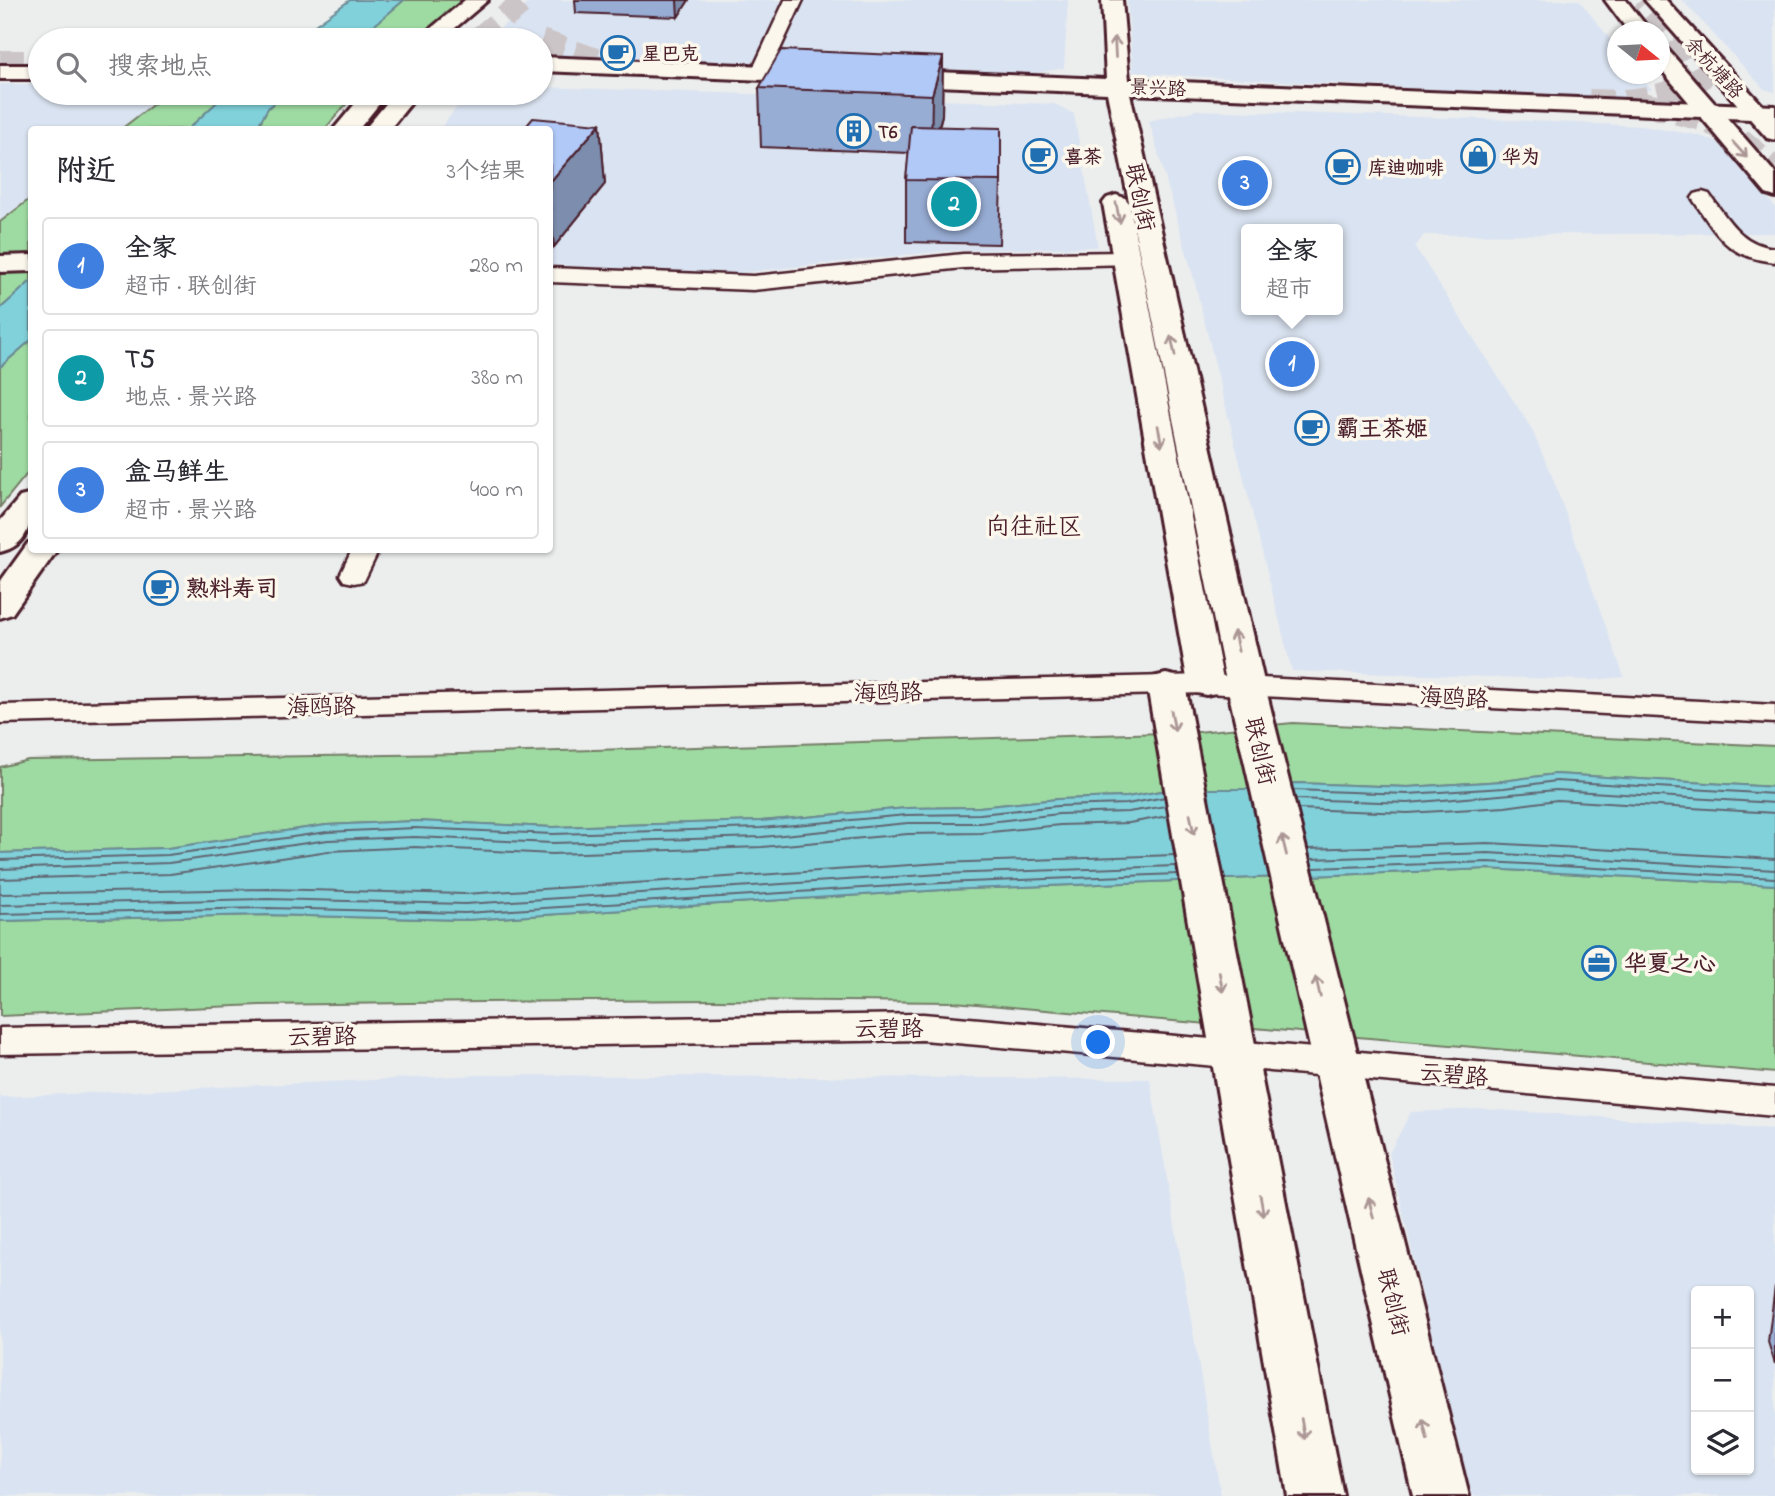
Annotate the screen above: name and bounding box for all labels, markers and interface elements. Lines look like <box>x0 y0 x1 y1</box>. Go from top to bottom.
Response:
north arrow <box>1607 21 1670 84</box>
search box <box>28 28 553 105</box>
street label: 余杭塘路 <box>1678 31 1749 106</box>
cafe icon: 星巴克 <box>599 34 637 72</box>
one-way arrow <box>1108 37 1121 59</box>
place label: 星巴克 <box>642 42 699 69</box>
icon: search <box>52 48 90 86</box>
text: 搜索地点 <box>108 49 212 87</box>
street label: 景兴路 <box>1129 75 1187 104</box>
building icon: T6 <box>835 112 873 150</box>
place label: T6 <box>878 120 898 147</box>
cafe icon: 喜茶 <box>1021 137 1059 175</box>
shop icon: 华为 <box>1459 137 1497 175</box>
one-way arrow <box>1732 141 1749 158</box>
place label: 喜茶 <box>1064 145 1102 172</box>
place label: 华为 <box>1502 145 1540 172</box>
cafe icon: 库迪咖啡 <box>1324 148 1362 186</box>
text: 附近 <box>56 151 116 195</box>
text: 3个结果 <box>447 156 525 189</box>
place label: 库迪咖啡 <box>1368 156 1444 183</box>
pin: 3 <box>1222 157 1268 209</box>
street label: 联创街 <box>1115 160 1162 235</box>
pin: 2 <box>931 178 977 230</box>
one-way arrow <box>1111 201 1125 224</box>
popup <box>1241 224 1343 315</box>
text: 全家 <box>125 231 177 269</box>
text: 全家 <box>1266 234 1318 272</box>
text: 1 <box>77 250 85 283</box>
text: 280 m <box>469 250 523 283</box>
text: 超市 · 联创街 <box>125 271 256 304</box>
text: 超市 <box>1266 274 1312 307</box>
one-way arrow <box>1165 335 1179 358</box>
pin: 1 <box>1269 338 1315 390</box>
text: T5 <box>125 342 155 380</box>
text: 2 <box>75 362 87 395</box>
text: 380 m <box>471 362 523 395</box>
text: 地点 · 景兴路 <box>125 382 256 415</box>
cafe icon: 霸王茶姬 <box>1293 409 1331 447</box>
place label: 霸王茶姬 <box>1336 414 1428 447</box>
one-way arrow <box>1153 425 1167 447</box>
text: 盒马鲜生 <box>125 455 229 493</box>
text: 3 <box>76 474 86 507</box>
text: 400 m <box>470 474 523 507</box>
text: 超市 · 景兴路 <box>125 495 256 528</box>
district label: 向往社区 <box>986 511 1082 546</box>
cafe icon: 熟料寿司 <box>142 569 180 607</box>
place label: 熟料寿司 <box>186 574 278 607</box>
one-way arrow <box>1229 630 1242 652</box>
street label: 海鸥路 <box>853 677 923 712</box>
street label: 海鸥路 <box>1419 681 1489 718</box>
street label: 海鸥路 <box>286 691 356 726</box>
one-way arrow <box>1167 709 1180 732</box>
street label: 联创街 <box>1235 714 1282 789</box>
one-way arrow <box>1186 812 1199 835</box>
one-way arrow <box>1277 835 1290 857</box>
office icon: 华夏之心 <box>1580 944 1618 982</box>
place label: 华夏之心 <box>1624 949 1716 982</box>
one-way arrow <box>1215 970 1228 993</box>
one-way arrow <box>1311 976 1324 999</box>
street label: 云碧路 <box>855 1014 924 1047</box>
street label: 云碧路 <box>287 1021 357 1056</box>
your location <box>1081 1025 1115 1059</box>
street label: 云碧路 <box>1418 1057 1490 1096</box>
one-way arrow <box>1256 1194 1269 1217</box>
one-way arrow <box>1364 1198 1377 1220</box>
street label: 联创街 <box>1367 1265 1416 1340</box>
map controls <box>1691 1286 1754 1475</box>
button: + <box>1691 1286 1754 1349</box>
button: − <box>1691 1349 1754 1412</box>
button: layers <box>1691 1412 1754 1475</box>
one-way arrow <box>1297 1418 1310 1440</box>
one-way arrow <box>1418 1419 1431 1442</box>

